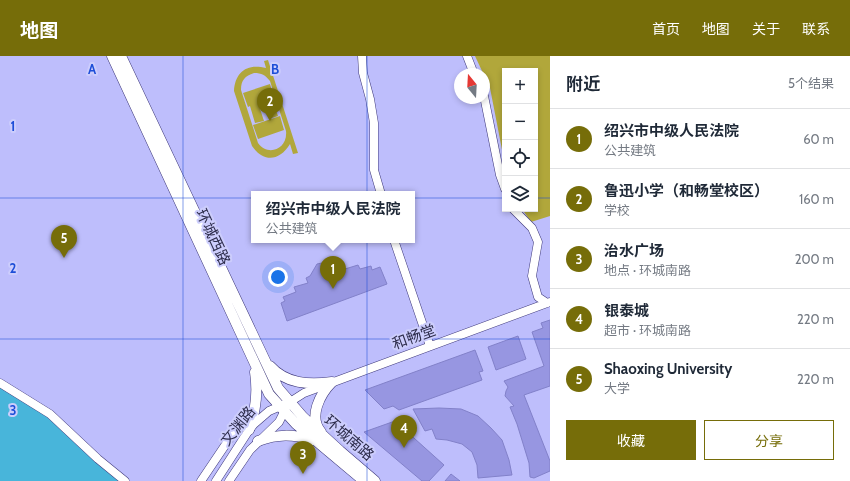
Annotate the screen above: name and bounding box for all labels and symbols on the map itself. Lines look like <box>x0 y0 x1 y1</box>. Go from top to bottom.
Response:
text: A <box>88 61 97 77</box>
text: B <box>271 61 279 77</box>
north arrow <box>454 68 490 104</box>
pin: 2 <box>257 88 283 121</box>
text: 1 <box>11 118 15 134</box>
street label: 环城西路 <box>192 206 234 268</box>
pin: 5 <box>51 225 77 258</box>
pin: 1 <box>320 256 346 289</box>
text: 2 <box>10 260 17 276</box>
your location <box>268 267 288 287</box>
street label: 和畅堂 <box>390 321 438 353</box>
text: 3 <box>9 402 17 418</box>
street label: 文渊路 <box>217 403 259 449</box>
street label: 环城南路 <box>320 412 378 464</box>
pin: 4 <box>391 415 417 448</box>
pin: 3 <box>290 441 316 474</box>

